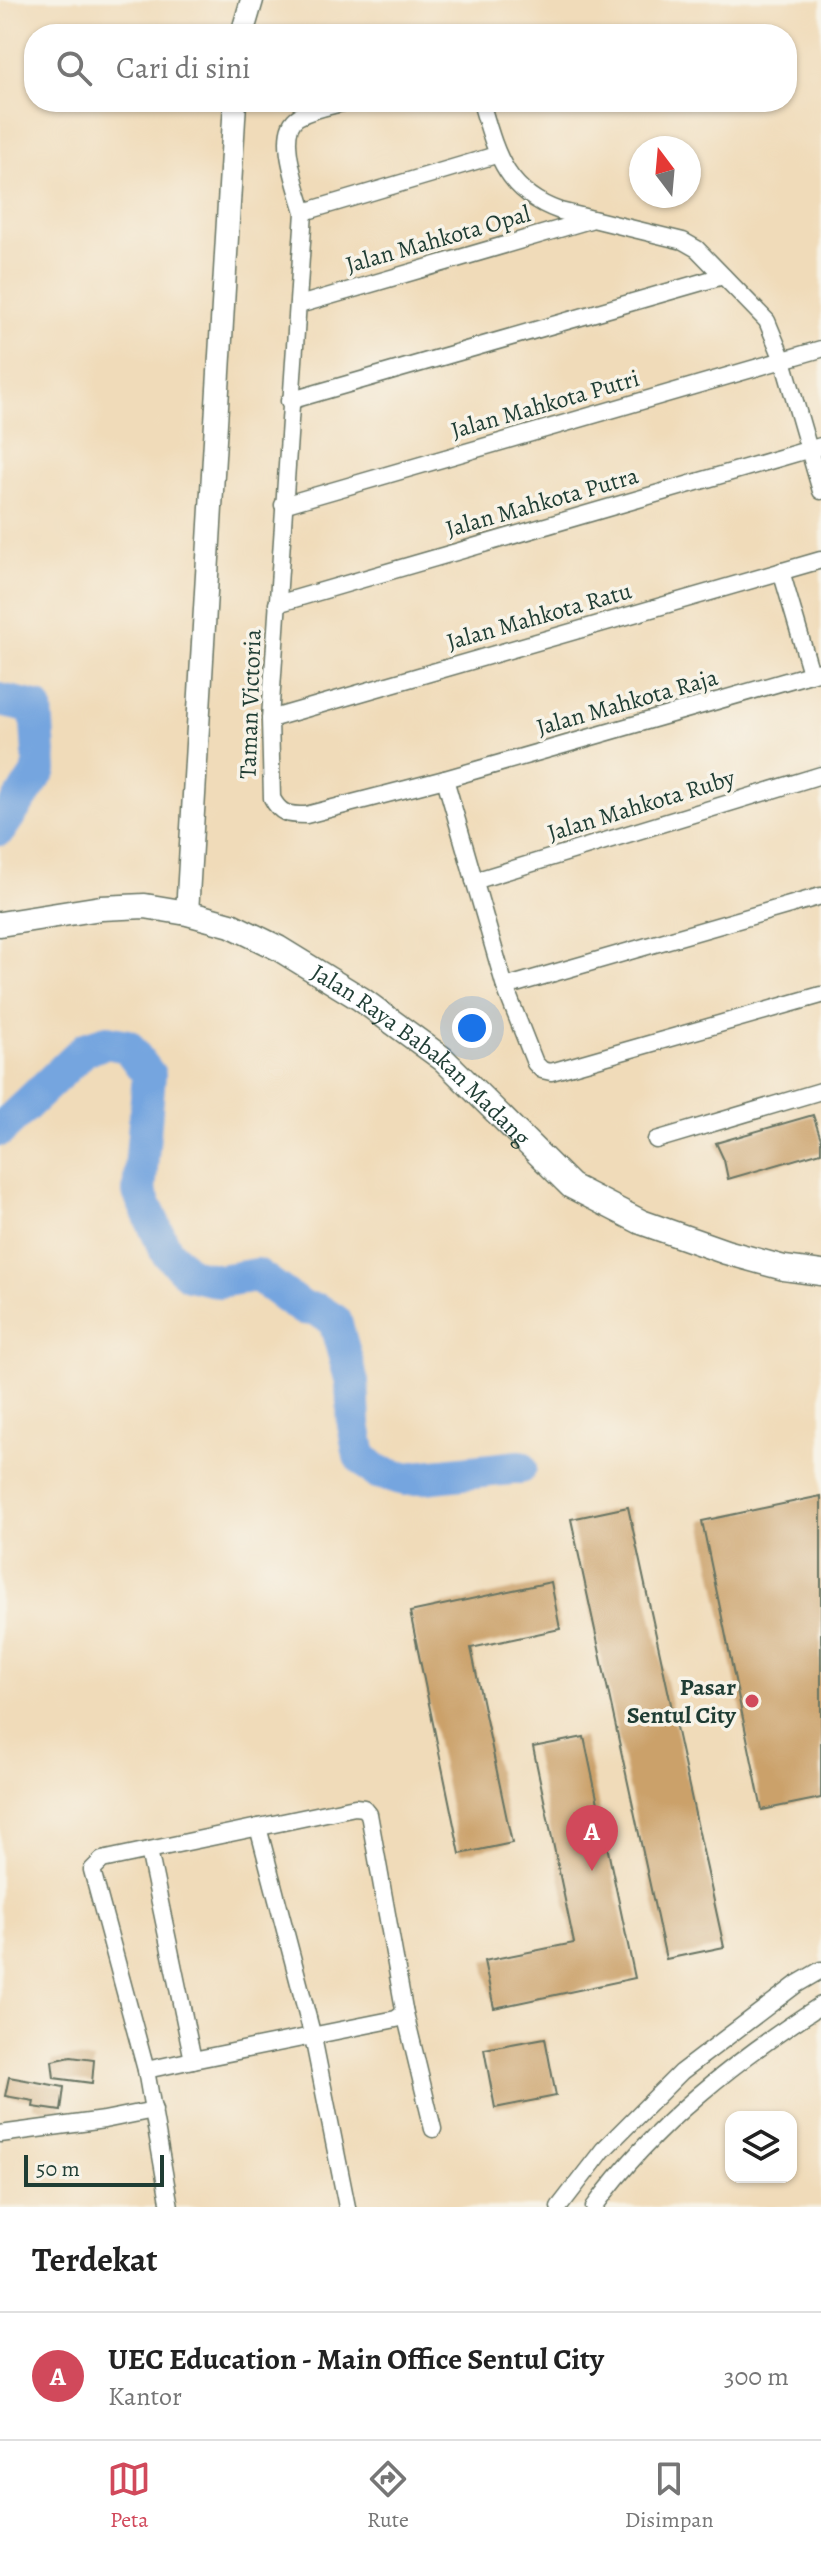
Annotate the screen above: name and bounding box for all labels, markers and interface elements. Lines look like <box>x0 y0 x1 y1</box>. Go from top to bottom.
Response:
search box <box>24 24 797 112</box>
icon: search <box>52 46 96 90</box>
text: Cari di sini <box>116 48 251 88</box>
north arrow <box>629 136 701 208</box>
street label: Jalan Mahkota Opal <box>342 197 534 281</box>
street label: Jalan Mahkota Putri <box>447 362 643 446</box>
street label: Jalan Mahkota Putra <box>442 459 643 545</box>
street label: Jalan Mahkota Ratu <box>443 574 635 658</box>
street label: Taman Victoria <box>231 628 269 779</box>
street label: Jalan Mahkota Raja <box>533 661 722 743</box>
street label: Jalan Mahkota Ruby <box>544 761 739 849</box>
street label: Jalan Raya Babakan Madang <box>305 956 538 1153</box>
your location <box>452 1008 492 1048</box>
place label: Pasar Sentul City <box>627 1671 737 1731</box>
marker: Pasar Sentul City <box>743 1692 761 1710</box>
pin: A <box>566 1805 618 1871</box>
map controls <box>725 2111 797 2183</box>
button: layers <box>725 2111 797 2183</box>
scale bar <box>24 2151 164 2187</box>
text: 50 m <box>36 2154 80 2184</box>
text: Terdekat <box>32 2236 158 2283</box>
text: UEC Education - Main Office Sentul City <box>108 2339 604 2379</box>
text: A <box>50 2359 66 2394</box>
text: 300 m <box>724 2359 789 2394</box>
text: Kantor <box>108 2379 182 2414</box>
tab: Peta <box>107 2457 151 2535</box>
tab: Rute <box>366 2457 410 2535</box>
tab: Disimpan <box>625 2457 714 2535</box>

